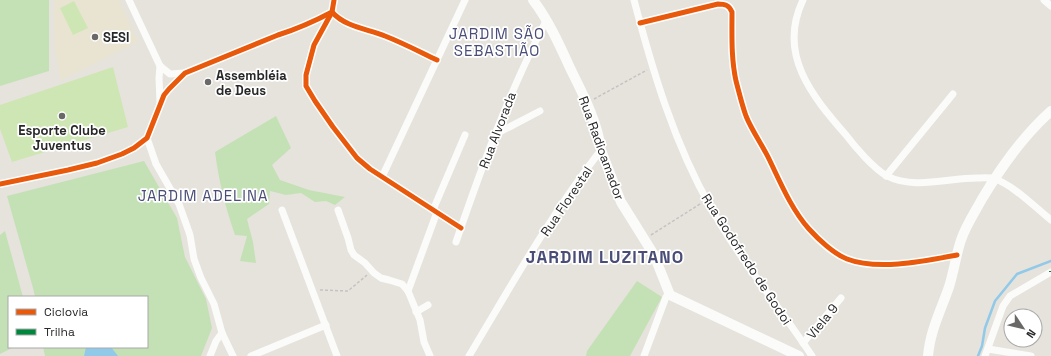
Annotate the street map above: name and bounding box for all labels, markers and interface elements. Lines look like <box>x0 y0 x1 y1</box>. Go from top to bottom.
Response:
district label: JARDIM SÃO SEBASTIÃO <box>449 24 545 60</box>
place label: SESI <box>103 29 129 46</box>
marker: SESI <box>90 32 100 42</box>
place label: Assembléia de Deus <box>216 67 287 99</box>
marker: Assembléia de Deus <box>203 77 213 87</box>
street label: Rua Alvorada <box>475 89 520 171</box>
street label: Rua Radioamador <box>575 94 628 203</box>
marker: Esporte Clube Juventus <box>57 111 67 121</box>
place label: Esporte Clube Juventus <box>18 122 106 154</box>
street label: Rua Florestal <box>537 163 596 240</box>
district label: JARDIM ADELINA <box>138 186 268 205</box>
street label: Rua Godofredo de Godoi <box>698 190 795 328</box>
district label: JARDIM LUZITANO <box>526 246 684 268</box>
legend <box>8 296 148 348</box>
street label: Viela 9 <box>803 300 842 343</box>
text: Ciclovia <box>44 304 88 320</box>
north arrow <box>1003 308 1043 348</box>
text: Trilha <box>44 324 75 340</box>
text: N <box>1023 327 1039 341</box>

